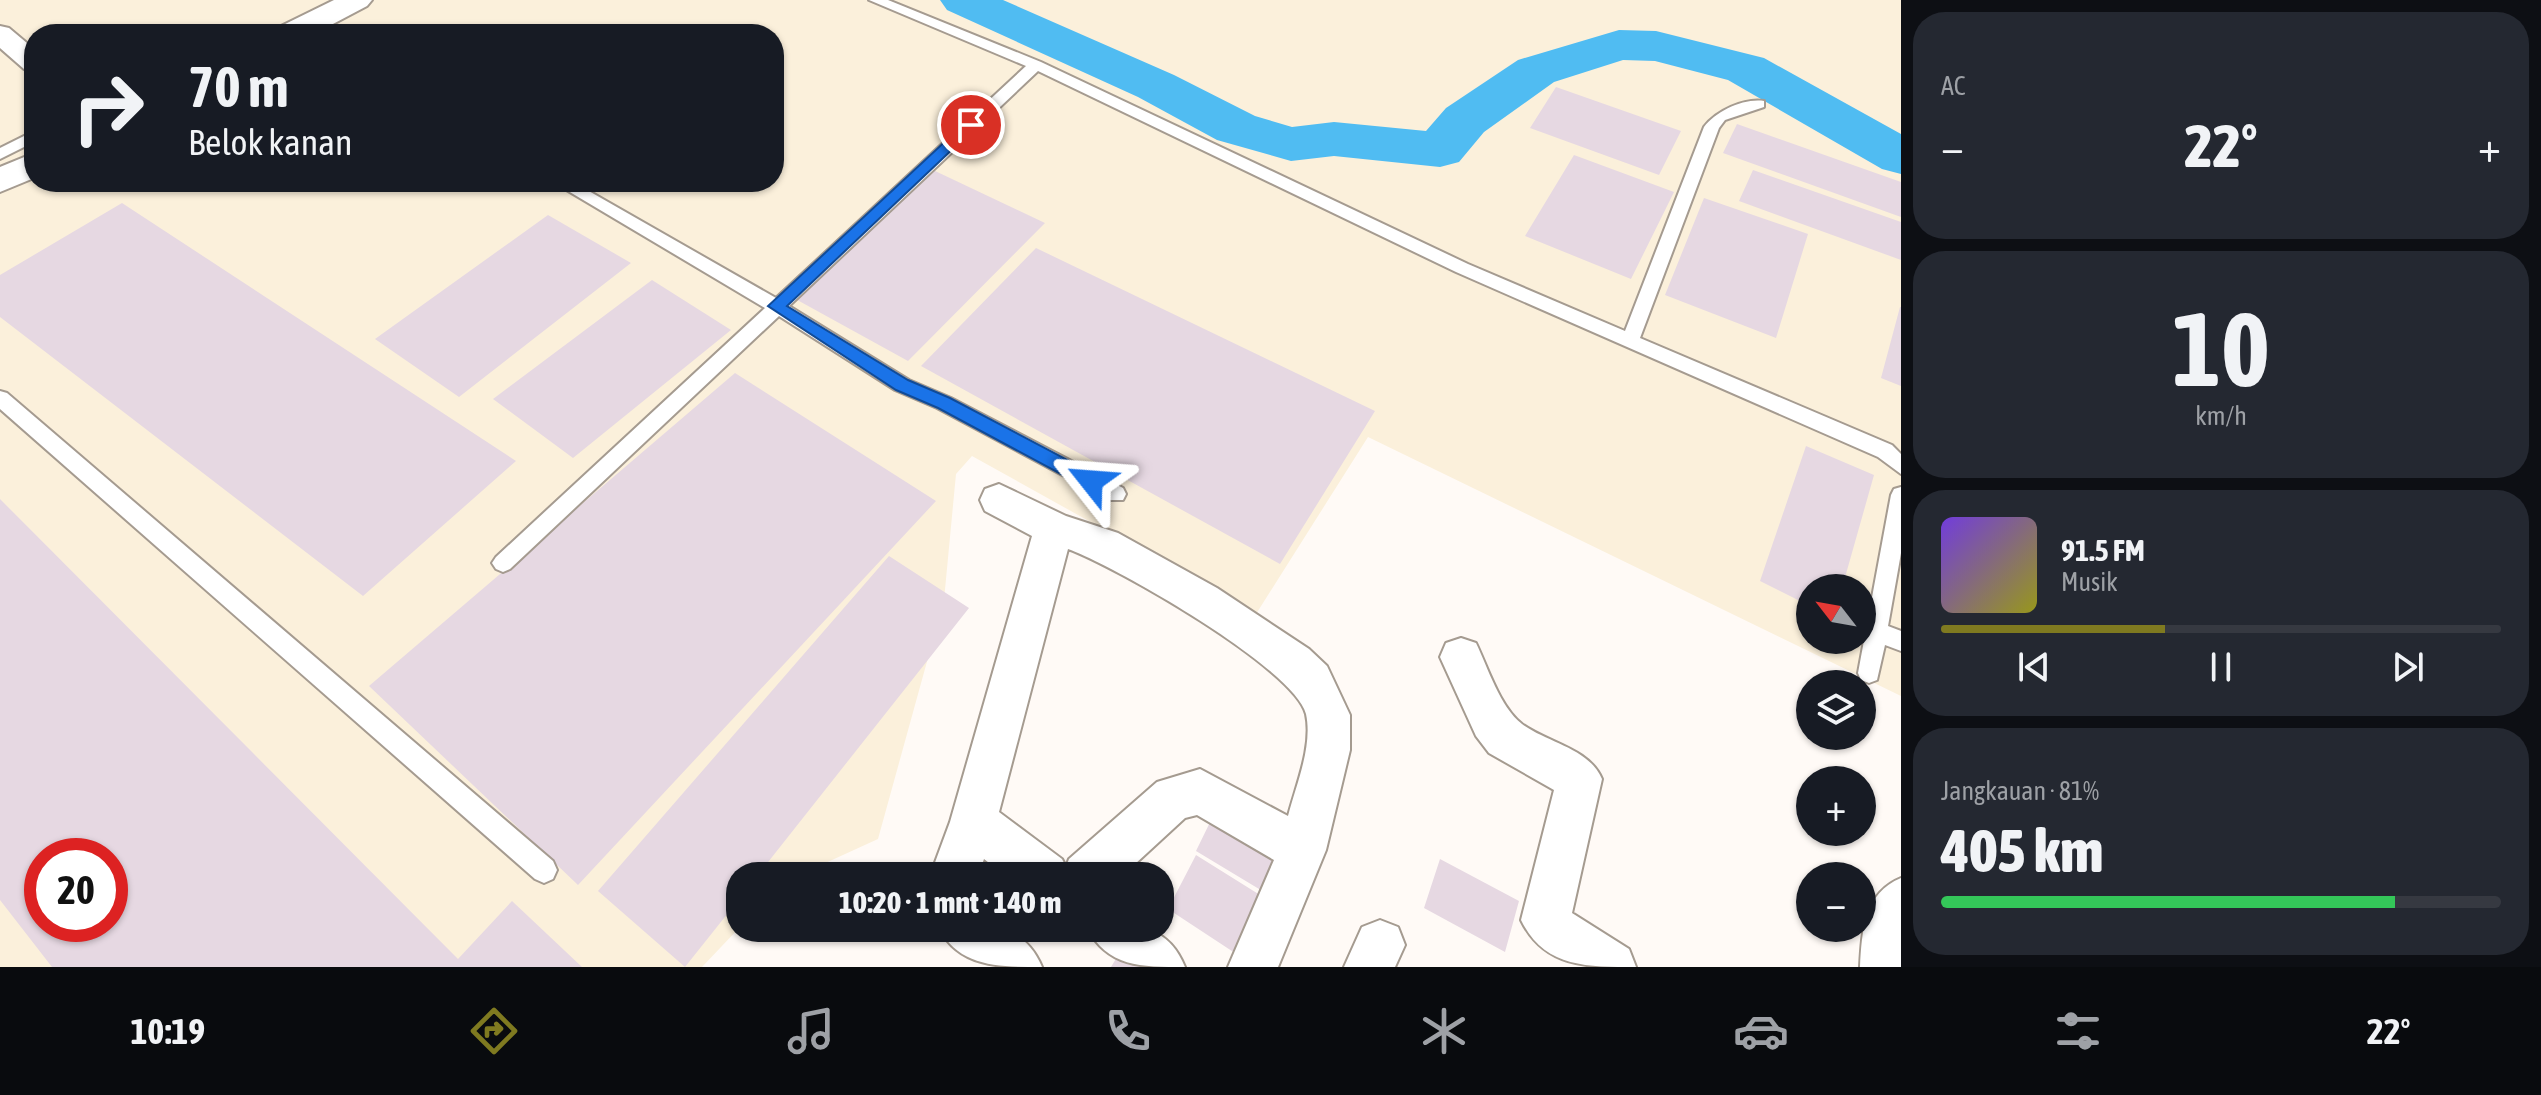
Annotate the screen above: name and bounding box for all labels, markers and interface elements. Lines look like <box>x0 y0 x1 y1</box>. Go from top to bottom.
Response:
text: 70 m <box>188 55 289 119</box>
icon: right <box>56 56 160 160</box>
text: AC <box>1941 71 1965 101</box>
pin <box>937 91 1005 159</box>
icon: arrive <box>949 103 993 147</box>
text: 22° <box>2185 111 2257 180</box>
text: Belok kanan <box>188 121 353 163</box>
text: − <box>1941 121 1964 171</box>
text: + <box>2478 121 2501 171</box>
text: 10 <box>2172 289 2270 408</box>
text: km/h <box>2195 401 2247 431</box>
position arrow <box>1049 439 1133 523</box>
text: 91.5 FM <box>2061 533 2145 567</box>
text: Musik <box>2061 567 2118 597</box>
north arrow <box>1796 574 1876 654</box>
map controls <box>1796 574 1876 942</box>
icon: previous <box>2012 645 2056 689</box>
icon: pause <box>2199 645 2243 689</box>
icon: next <box>2386 645 2430 689</box>
button: layers <box>1796 670 1876 750</box>
button: + <box>1796 766 1876 846</box>
text: Jangkauan · 81% <box>1941 776 2099 806</box>
text: 405 km <box>1941 816 2103 885</box>
speed limit sign: 20 <box>24 838 128 942</box>
button: − <box>1796 862 1876 942</box>
text: 10:20 · 1 mnt · 140 m <box>839 885 1061 919</box>
icon: directions <box>466 1003 522 1059</box>
icon: music <box>783 1003 839 1059</box>
icon: phone <box>1100 1003 1156 1059</box>
icon: climate <box>1416 1003 1472 1059</box>
icon: car <box>1733 1003 1789 1059</box>
icon: filters <box>2050 1003 2106 1059</box>
text: 10:19 <box>130 1010 205 1052</box>
text: 22° <box>2367 1010 2411 1052</box>

